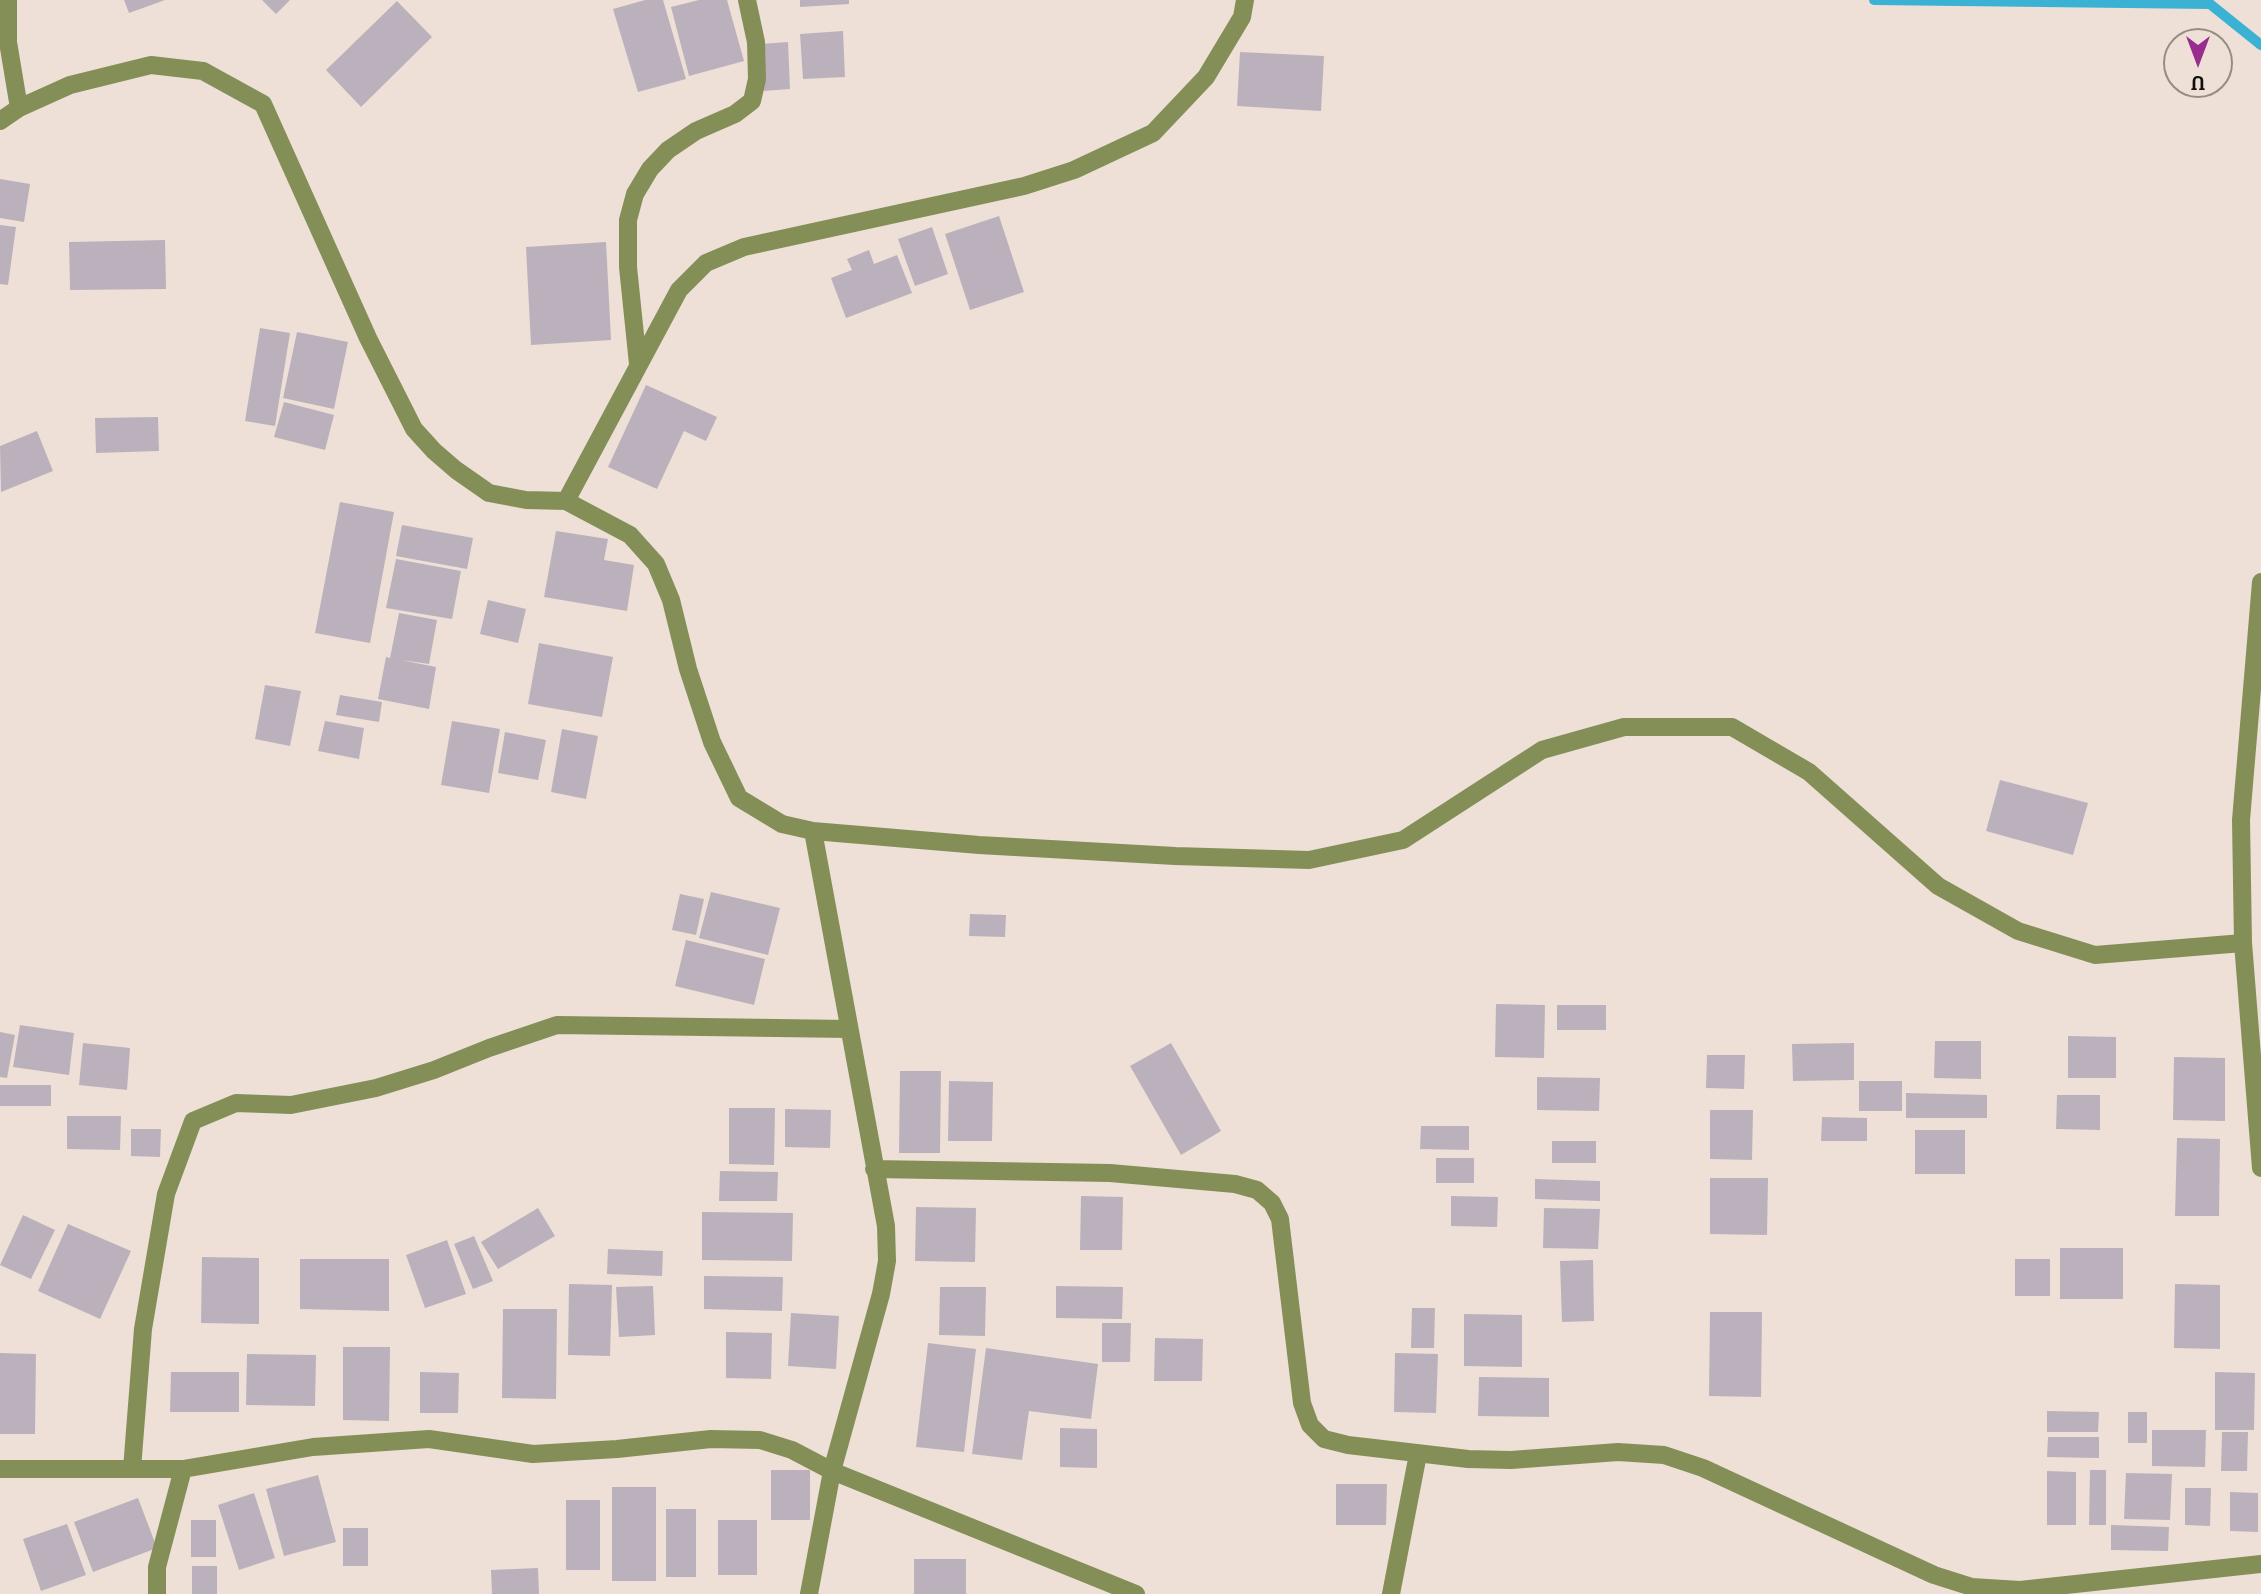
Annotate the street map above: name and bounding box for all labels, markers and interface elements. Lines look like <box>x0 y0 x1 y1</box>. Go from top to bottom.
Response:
north arrow <box>2163 28 2233 98</box>
text: U <box>2191 71 2205 94</box>

